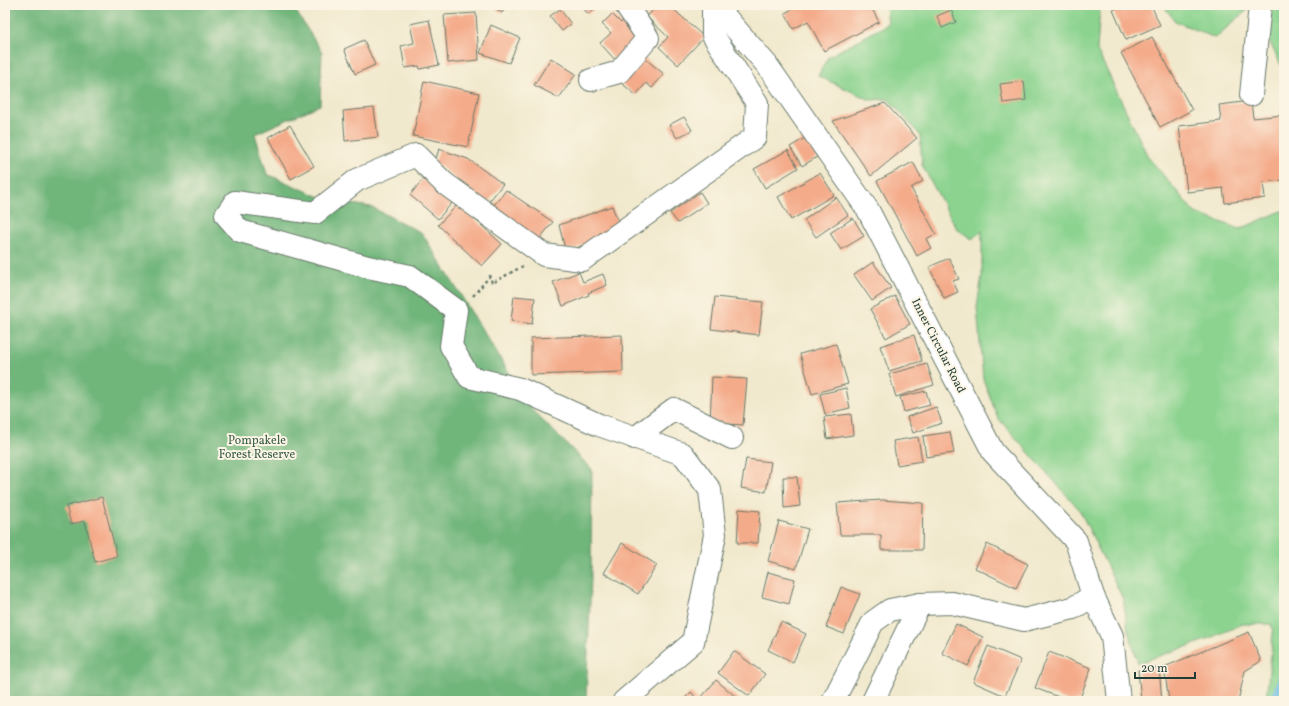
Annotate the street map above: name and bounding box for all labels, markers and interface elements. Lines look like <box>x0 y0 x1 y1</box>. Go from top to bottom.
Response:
street label: Inner Circular Road <box>907 296 969 396</box>
park label: Pompakele Forest Reserve <box>219 433 296 463</box>
scale bar <box>1135 654 1195 680</box>
text: 20 m <box>1141 661 1168 677</box>

